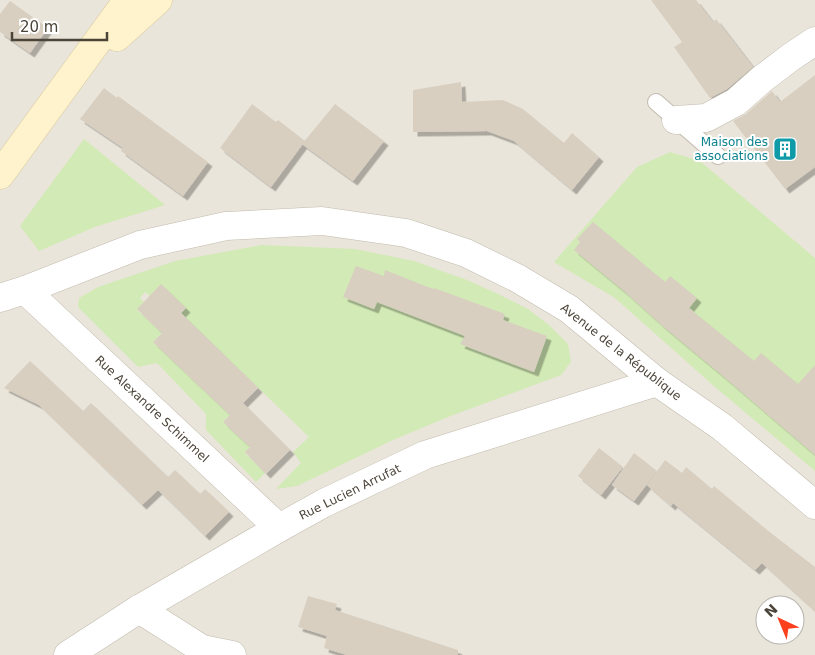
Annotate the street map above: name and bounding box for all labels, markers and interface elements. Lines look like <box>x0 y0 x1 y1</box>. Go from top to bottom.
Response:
scale bar <box>12 10 108 42</box>
text: 20 m <box>20 18 58 36</box>
place label: Maison des associations <box>694 135 768 163</box>
building icon: Maison des associations <box>772 136 798 162</box>
street label: Avenue de la République <box>558 301 684 403</box>
street label: Rue Alexandre Schimmel <box>92 353 212 465</box>
street label: Rue Lucien Arrufat <box>297 461 403 523</box>
north arrow <box>755 595 805 645</box>
text: N <box>761 601 781 620</box>

